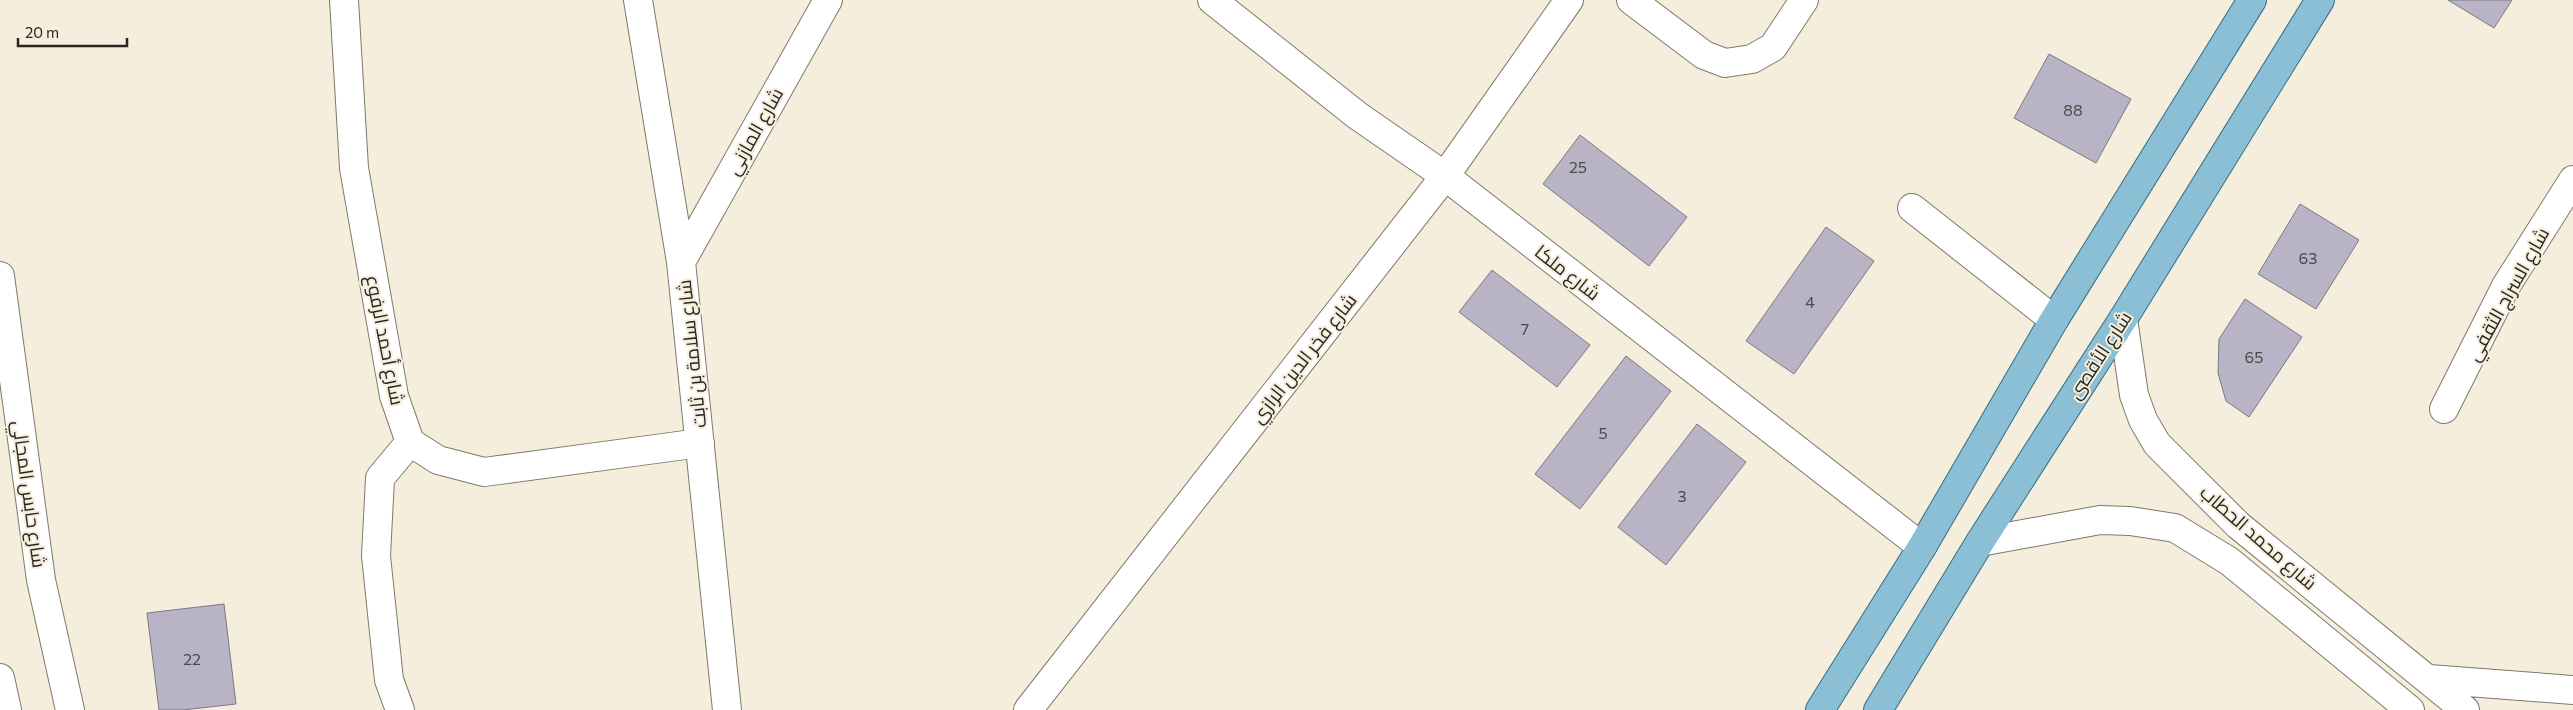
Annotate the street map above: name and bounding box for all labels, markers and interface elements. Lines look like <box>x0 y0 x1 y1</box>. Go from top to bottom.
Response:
scale bar <box>18 15 126 47</box>
text: 20 m <box>25 23 59 41</box>
street label: شارع المازني <box>721 83 791 181</box>
house number: 88 <box>2063 100 2083 119</box>
house number: 25 <box>1569 157 1587 176</box>
street label: شارع السراج الثقفي <box>2461 223 2557 367</box>
street label: شارع ملكا <box>1529 239 1605 307</box>
house number: 63 <box>2299 248 2317 267</box>
street label: شارع أحمد الرفوع <box>359 273 410 407</box>
street label: شارع سلامة بن ثابت <box>672 278 713 429</box>
street label: شارع فخر الدين الرازي <box>1245 288 1364 430</box>
house number: 4 <box>1805 292 1815 311</box>
street label: شارع الأقصى <box>2062 307 2138 405</box>
house number: 7 <box>1521 319 1529 338</box>
house number: 65 <box>2245 347 2263 366</box>
street label: شارع حابس المجالي <box>4 419 52 570</box>
house number: 5 <box>1598 423 1608 442</box>
street label: شارع محمد الحطاب <box>2194 480 2322 596</box>
house number: 3 <box>1677 486 1687 505</box>
house number: 22 <box>183 649 201 668</box>

